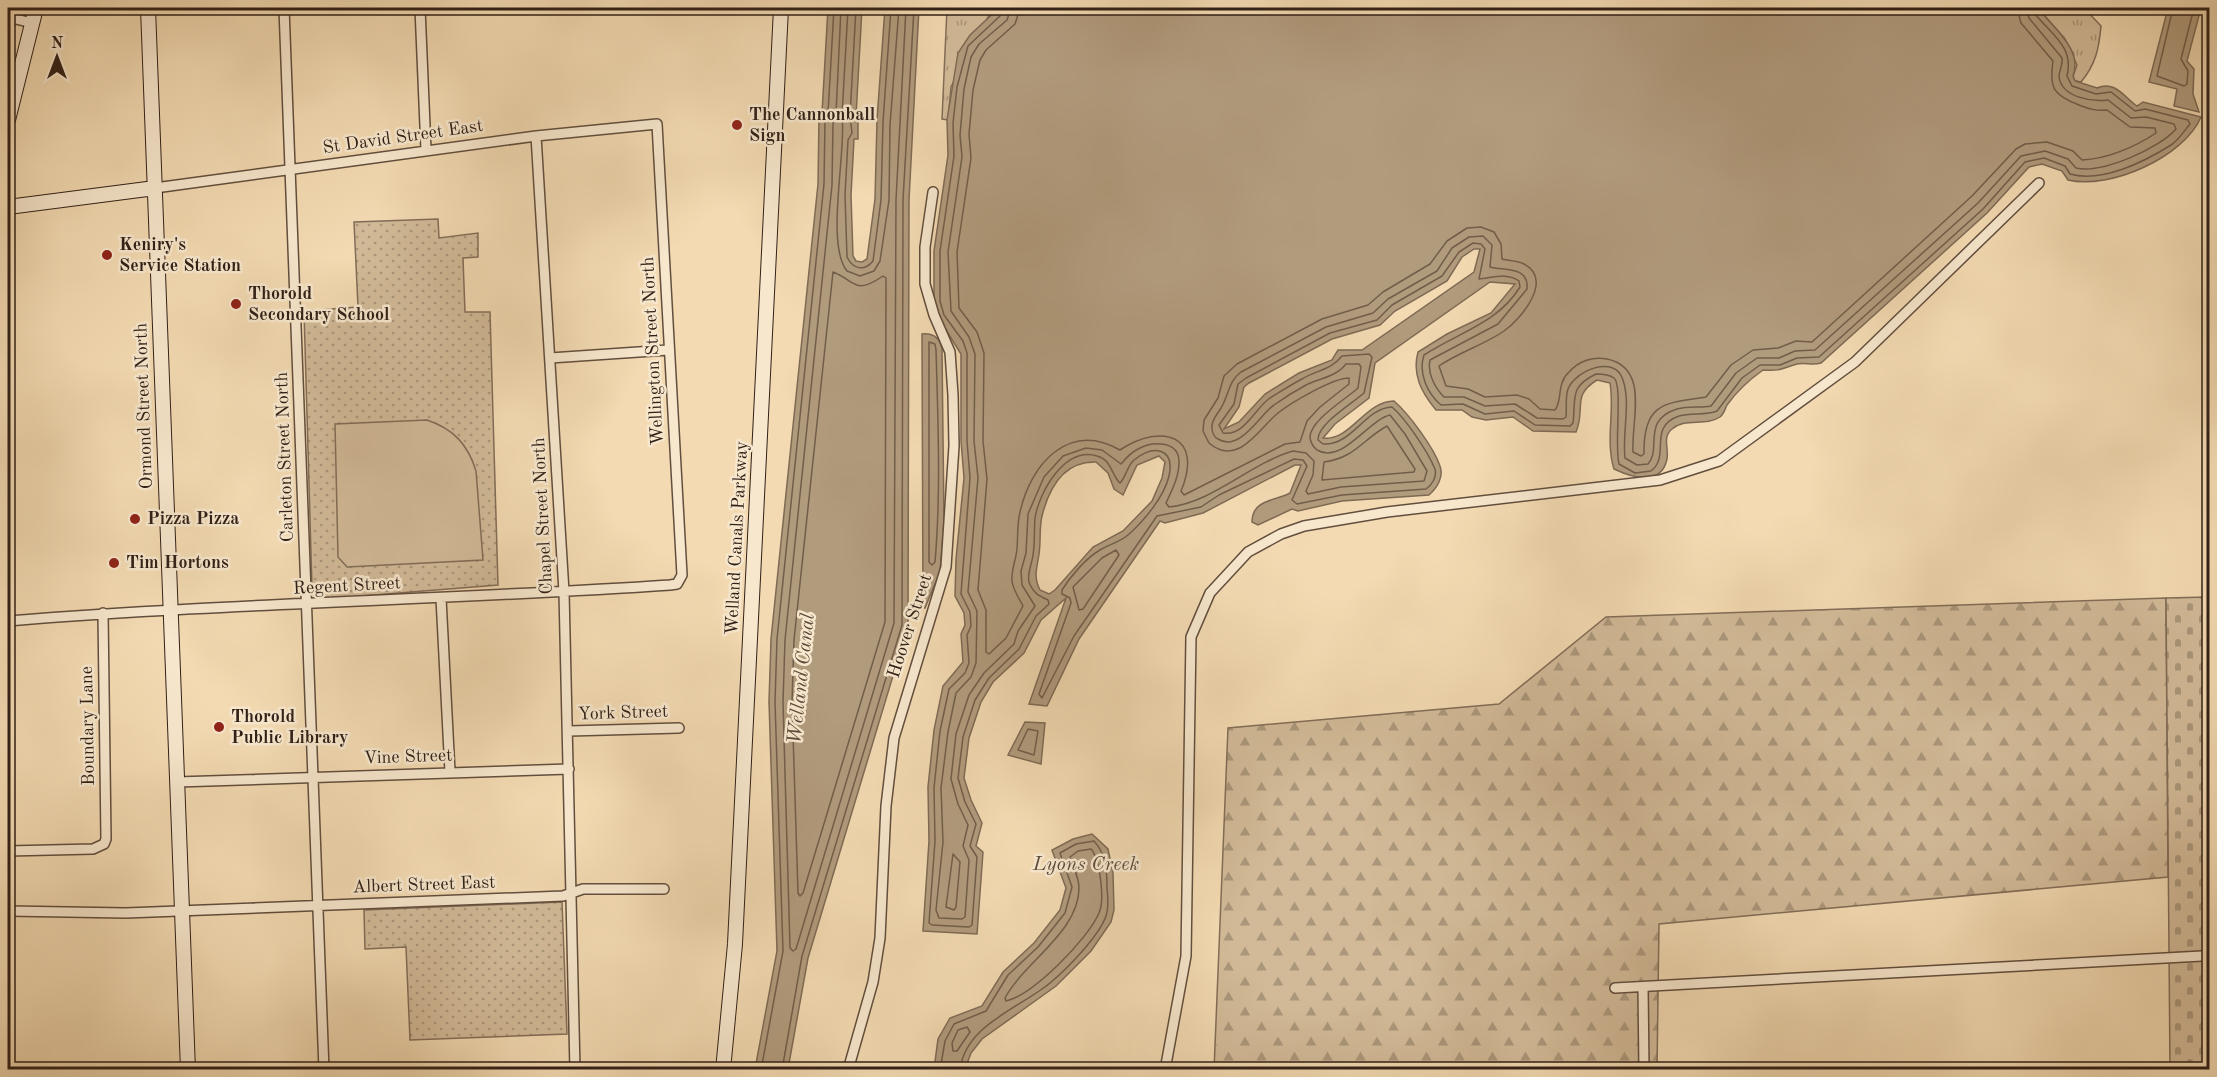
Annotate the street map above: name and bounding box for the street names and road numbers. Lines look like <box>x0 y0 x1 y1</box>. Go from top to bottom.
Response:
street label: St David Street East <box>322 117 484 157</box>
street label: Wellington Street North <box>639 256 667 446</box>
street label: Ormond Street North <box>132 322 156 489</box>
street label: Carleton Street North <box>273 371 297 542</box>
street label: Chapel Street North <box>530 437 556 595</box>
street label: Welland Canals Parkway <box>723 440 751 636</box>
street label: Hoover Street <box>885 572 935 680</box>
street label: Regent Street <box>293 574 401 598</box>
street label: Boundary Lane <box>78 666 98 786</box>
street label: York Street <box>578 702 668 724</box>
street label: Vine Street <box>363 746 453 768</box>
street label: Albert Street East <box>352 874 496 896</box>

